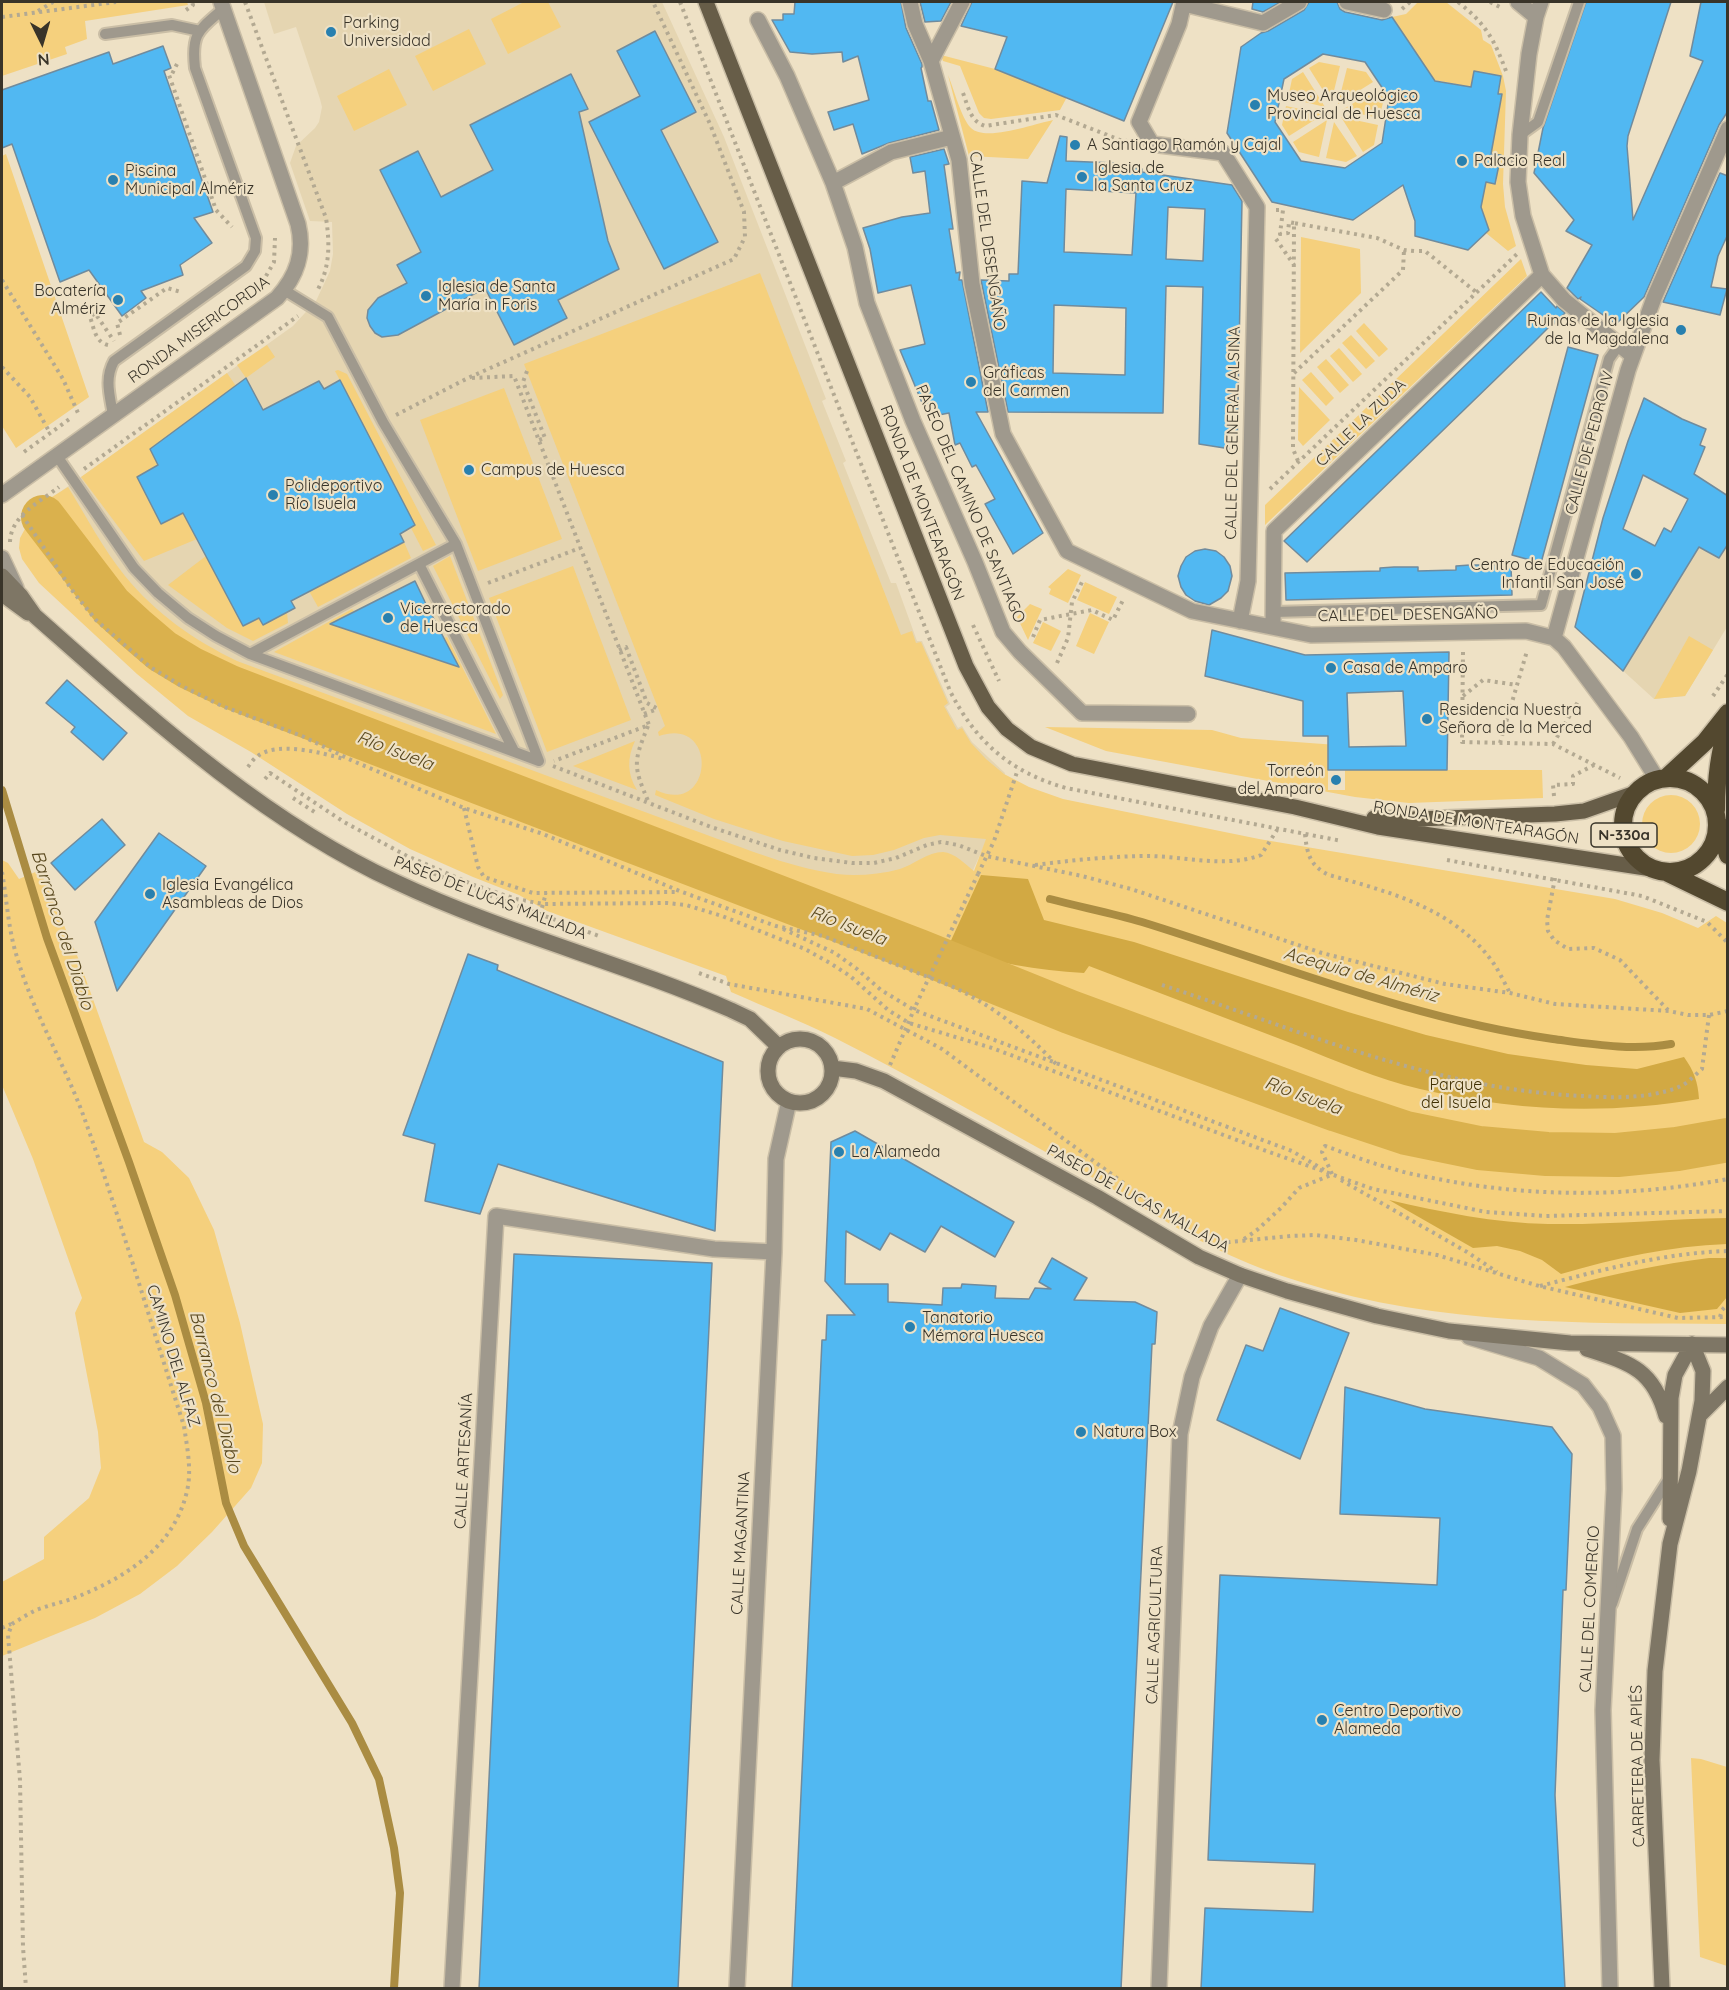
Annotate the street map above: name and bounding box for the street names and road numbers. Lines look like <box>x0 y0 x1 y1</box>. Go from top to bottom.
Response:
street label: CALLE DEL DESENGAÑO <box>965 150 1009 332</box>
street label: RONDA MISERICORDIA <box>125 272 273 388</box>
street label: CALLE DEL GENERAL ALSINA <box>1222 326 1244 540</box>
street label: CALLE DE PEDRO IV <box>1562 369 1618 517</box>
street label: CALLE LA ZUDA <box>1312 375 1410 471</box>
street label: PASEO DEL CAMINO DE SANTIAGO <box>911 382 1029 626</box>
street label: RONDA DE MONTEARAGÓN <box>876 403 968 603</box>
street label: CALLE DEL DESENGAÑO <box>1318 604 1498 626</box>
street label: RONDA DE MONTEARAGÓN <box>1372 797 1580 849</box>
road number: N-330a <box>1591 823 1657 847</box>
street label: PASEO DE LUCAS MALLADA <box>391 852 589 944</box>
street label: PASEO DE LUCAS MALLADA <box>1044 1141 1232 1257</box>
street label: CAMINO DEL ALFAZ <box>142 1283 204 1429</box>
street label: CALLE ARTESANÍA <box>451 1392 477 1530</box>
street label: CALLE MAGANTINA <box>728 1471 754 1615</box>
street label: CALLE DEL COMERCIO <box>1576 1525 1604 1693</box>
street label: CALLE AGRICULTURA <box>1143 1545 1167 1705</box>
street label: CARRETERA DE APIÉS <box>1627 1685 1649 1847</box>

